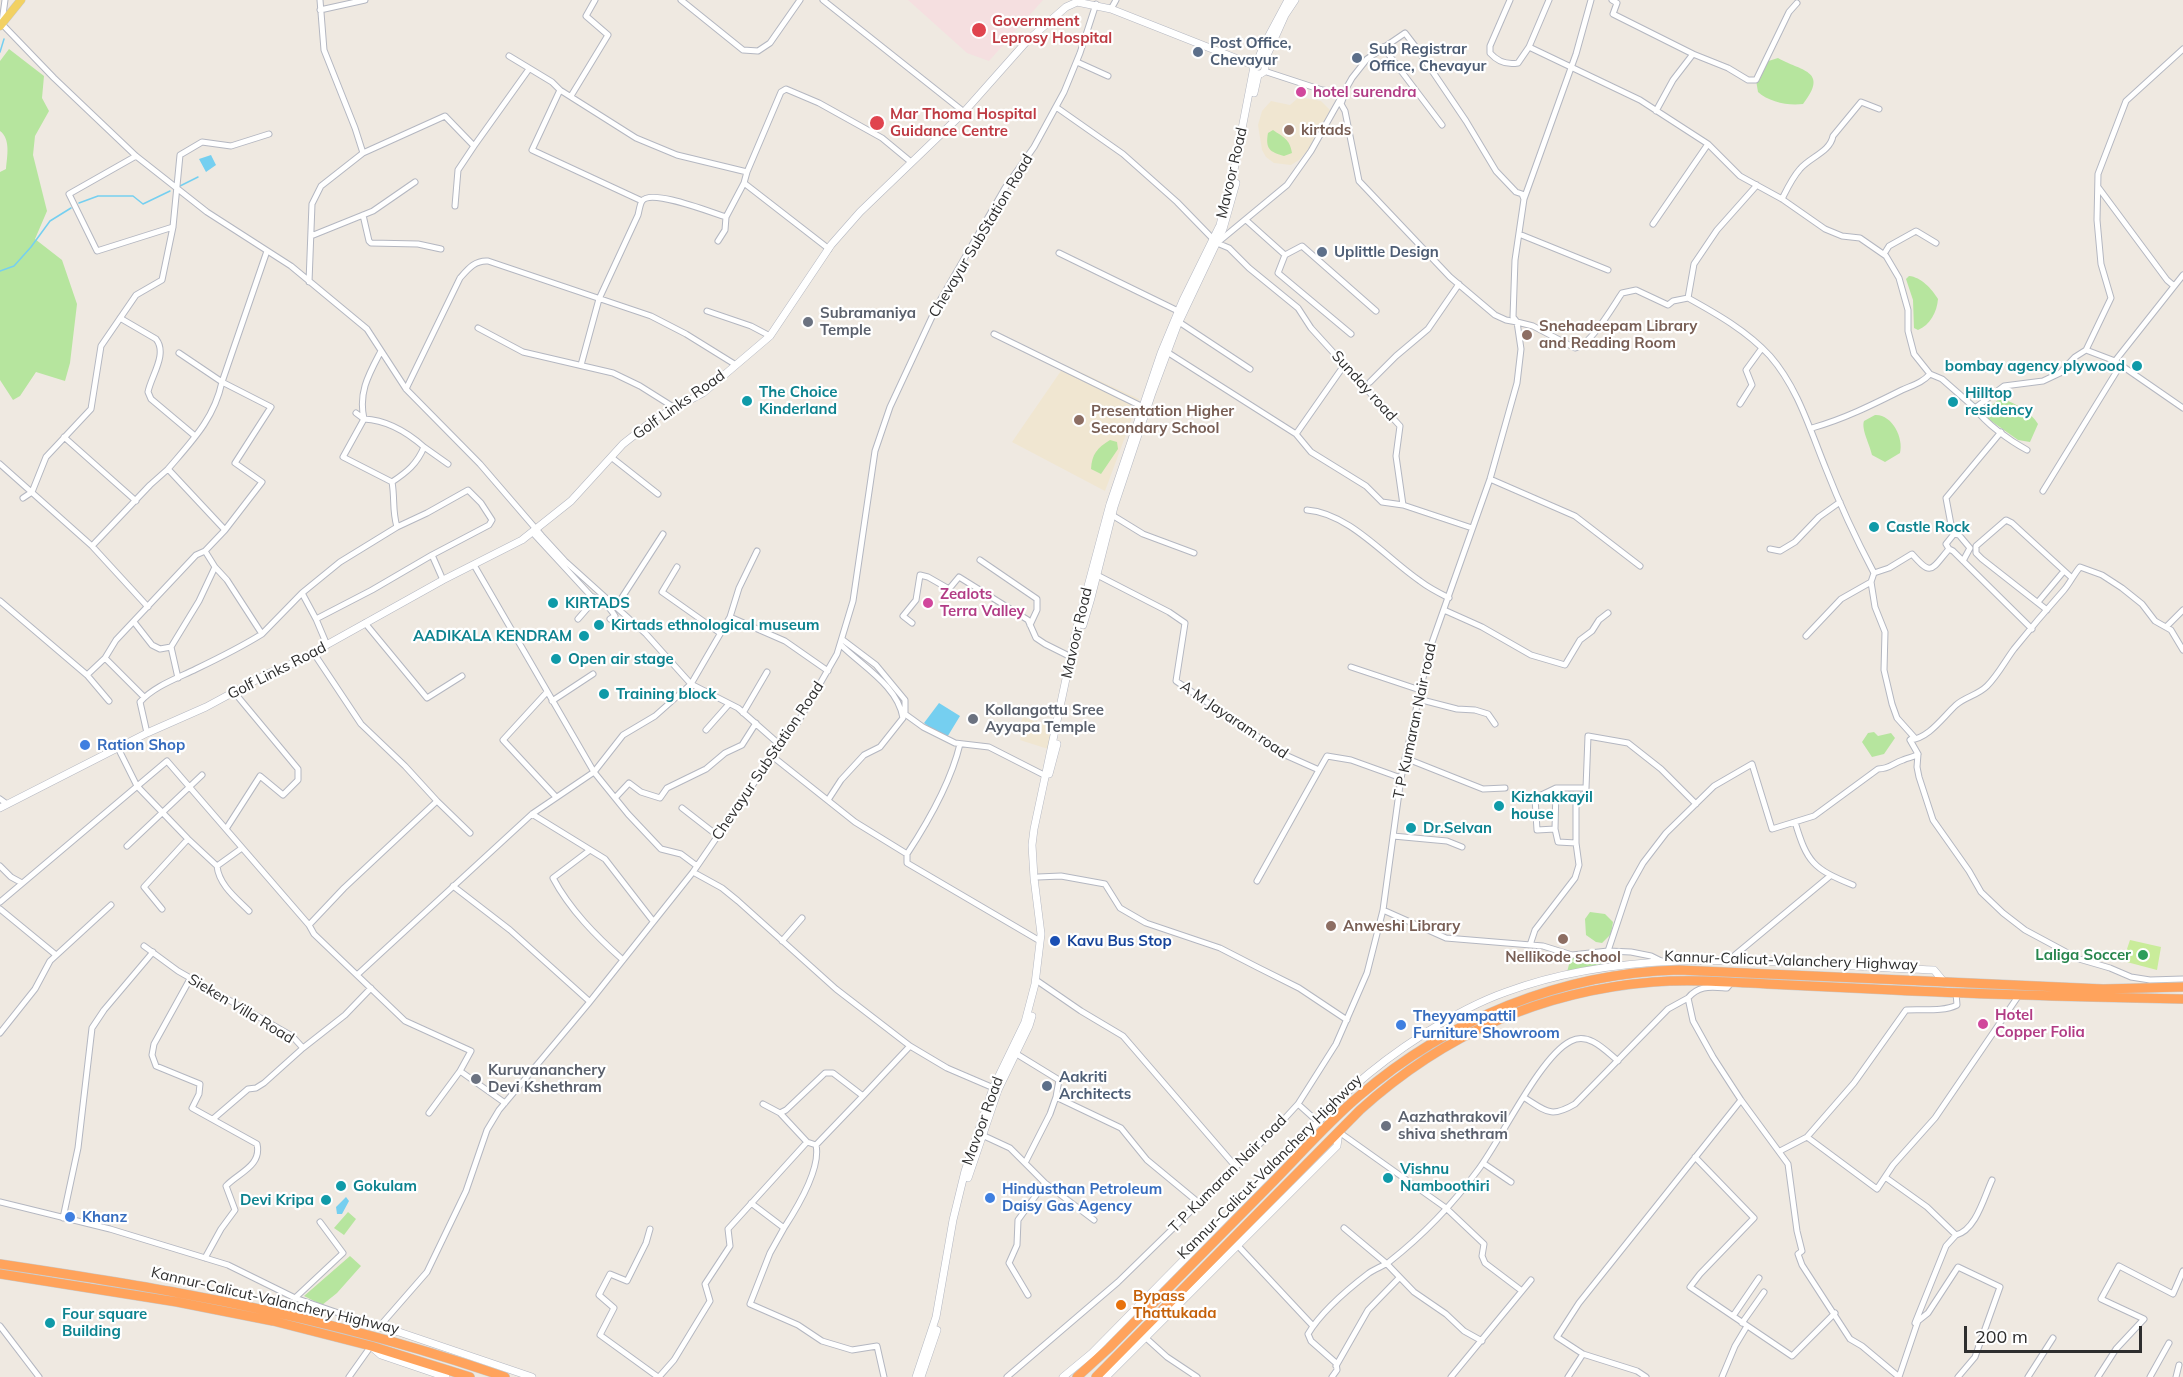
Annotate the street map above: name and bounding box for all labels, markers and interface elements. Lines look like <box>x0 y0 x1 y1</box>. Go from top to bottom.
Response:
place label: Government Leprosy Hospital <box>992 12 1112 47</box>
marker: Government Leprosy Hospital <box>970 21 988 39</box>
place label: Post Office, Chevayur <box>1210 34 1291 69</box>
place label: Sub Registrar Office, Chevayur <box>1369 40 1486 75</box>
marker: Post Office, Chevayur <box>1191 45 1205 59</box>
marker: Sub Registrar Office, Chevayur <box>1350 51 1364 65</box>
place label: hotel surendra <box>1313 83 1417 101</box>
marker: hotel surendra <box>1294 85 1308 99</box>
place label: Mar Thoma Hospital Guidance Centre <box>890 105 1037 140</box>
marker: Mar Thoma Hospital Guidance Centre <box>868 114 886 132</box>
place label: kirtads <box>1301 121 1351 139</box>
marker: kirtads <box>1282 123 1296 137</box>
street label: Mavoor Road <box>1213 126 1251 220</box>
street label: Chevayur SubStation Road <box>925 151 1037 321</box>
place label: Uplittle Design <box>1334 243 1439 261</box>
marker: Uplittle Design <box>1315 245 1329 259</box>
place label: Subramaniya Temple <box>820 304 916 339</box>
marker: Subramaniya Temple <box>801 315 815 329</box>
place label: Snehadeepam Library and Reading Room <box>1539 317 1697 352</box>
marker: Snehadeepam Library and Reading Room <box>1520 328 1534 342</box>
street label: Sunday road <box>1328 347 1400 425</box>
place label: bombay agency plywood <box>1945 357 2125 375</box>
marker: bombay agency plywood <box>2130 359 2144 373</box>
street label: Golf Links Road <box>629 367 729 443</box>
place label: The Choice Kinderland <box>759 383 837 418</box>
place label: Hilltop residency <box>1965 384 2033 419</box>
marker: The Choice Kinderland <box>740 394 754 408</box>
marker: Hilltop residency <box>1946 395 1960 409</box>
place label: Presentation Higher Secondary School <box>1091 402 1234 437</box>
marker: Presentation Higher Secondary School <box>1072 413 1086 427</box>
place label: Castle Rock <box>1886 518 1970 536</box>
marker: Castle Rock <box>1867 520 1881 534</box>
place label: Zealots Terra Valley <box>940 585 1025 620</box>
street label: Mavoor Road <box>1058 586 1096 680</box>
place label: KIRTADS <box>565 594 630 612</box>
marker: KIRTADS <box>546 596 560 610</box>
marker: Zealots Terra Valley <box>921 596 935 610</box>
place label: Kirtads ethnological museum <box>611 616 819 634</box>
marker: Kirtads ethnological museum <box>592 618 606 632</box>
place label: AADIKALA KENDRAM <box>413 627 572 645</box>
marker: AADIKALA KENDRAM <box>577 629 591 643</box>
street label: Golf Links Road <box>225 638 329 704</box>
street label: T P Kumaran Nair road <box>1390 641 1440 801</box>
place label: Open air stage <box>568 650 674 668</box>
marker: Open air stage <box>549 652 563 666</box>
street label: A M Jayaram road <box>1177 677 1291 763</box>
street label: Chevayur SubStation Road <box>708 678 828 844</box>
place label: Training block <box>616 685 717 703</box>
marker: Training block <box>597 687 611 701</box>
place label: Kollangottu Sree Ayyapa Temple <box>985 701 1104 736</box>
marker: Kollangottu Sree Ayyapa Temple <box>966 712 980 726</box>
place label: Ration Shop <box>97 736 185 754</box>
marker: Ration Shop <box>78 738 92 752</box>
place label: Kizhakkayil house <box>1511 788 1593 823</box>
marker: Kizhakkayil house <box>1492 799 1506 813</box>
place label: Dr.Selvan <box>1423 819 1492 837</box>
marker: Dr.Selvan <box>1404 821 1418 835</box>
place label: Anweshi Library <box>1343 917 1460 935</box>
marker: Anweshi Library <box>1324 919 1338 933</box>
place label: Kavu Bus Stop <box>1067 932 1172 950</box>
marker: Nellikode school <box>1556 932 1570 946</box>
marker: Kavu Bus Stop <box>1048 934 1062 948</box>
place label: Laliga Soccer <box>2035 946 2131 964</box>
place label: Nellikode school <box>1505 948 1621 966</box>
street label: Kannur-Calicut-Valanchery Highway <box>1664 948 1918 974</box>
marker: Laliga Soccer <box>2136 948 2150 962</box>
street label: Sieken Villa Road <box>185 970 297 1048</box>
place label: Hotel Copper Folia <box>1995 1006 2085 1041</box>
place label: Theyyampattil Furniture Showroom <box>1413 1007 1560 1042</box>
marker: Hotel Copper Folia <box>1976 1017 1990 1031</box>
marker: Theyyampattil Furniture Showroom <box>1394 1018 1408 1032</box>
place label: Kuruvananchery Devi Kshethram <box>488 1061 606 1096</box>
place label: Aakriti Architects <box>1059 1068 1131 1103</box>
street label: Kannur-Calicut-Valanchery Highway <box>1174 1071 1366 1263</box>
marker: Kuruvananchery Devi Kshethram <box>469 1072 483 1086</box>
street label: Mavoor Road <box>959 1074 1007 1168</box>
marker: Aakriti Architects <box>1040 1079 1054 1093</box>
place label: Aazhathrakovil shiva shethram <box>1398 1108 1508 1143</box>
street label: T P Kumaran Nair road <box>1165 1111 1291 1237</box>
marker: Aazhathrakovil shiva shethram <box>1379 1119 1393 1133</box>
place label: Vishnu Namboothiri <box>1400 1160 1490 1195</box>
marker: Vishnu Namboothiri <box>1381 1171 1395 1185</box>
place label: Gokulam <box>353 1177 417 1195</box>
marker: Gokulam <box>334 1179 348 1193</box>
place label: Hindusthan Petroleum Daisy Gas Agency <box>1002 1180 1162 1215</box>
place label: Devi Kripa <box>240 1191 314 1209</box>
marker: Hindusthan Petroleum Daisy Gas Agency <box>983 1191 997 1205</box>
marker: Devi Kripa <box>319 1193 333 1207</box>
place label: Khanz <box>82 1208 127 1226</box>
marker: Khanz <box>63 1210 77 1224</box>
street label: Kannur-Calicut-Valanchery Highway <box>149 1264 401 1338</box>
place label: Bypass Thattukada <box>1133 1287 1217 1322</box>
marker: Bypass Thattukada <box>1114 1298 1128 1312</box>
place label: Four square Building <box>62 1305 147 1340</box>
scale bar <box>1967 1314 2146 1352</box>
marker: Four square Building <box>43 1316 57 1330</box>
text: 200 m <box>1975 1325 2028 1348</box>

